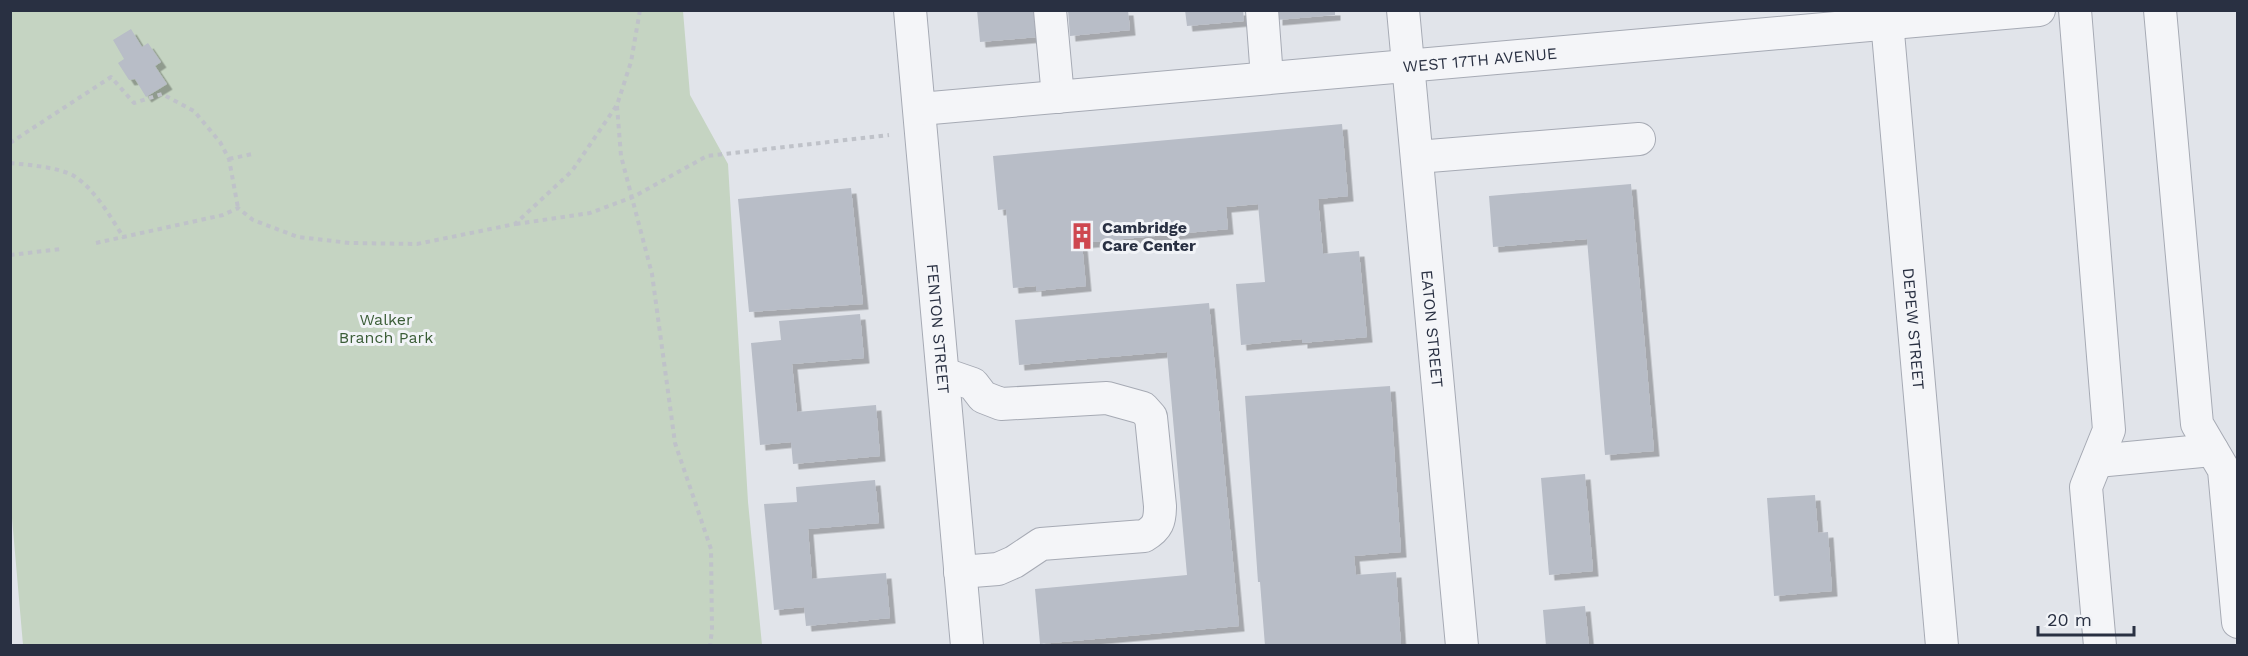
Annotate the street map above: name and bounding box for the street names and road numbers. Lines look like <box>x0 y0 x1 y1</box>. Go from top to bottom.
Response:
street label: WEST 17TH AVENUE <box>1402 43 1558 76</box>
street label: FENTON STREET <box>923 263 954 395</box>
street label: DEPEW STREET <box>1899 267 1929 391</box>
street label: EATON STREET <box>1418 269 1448 389</box>

